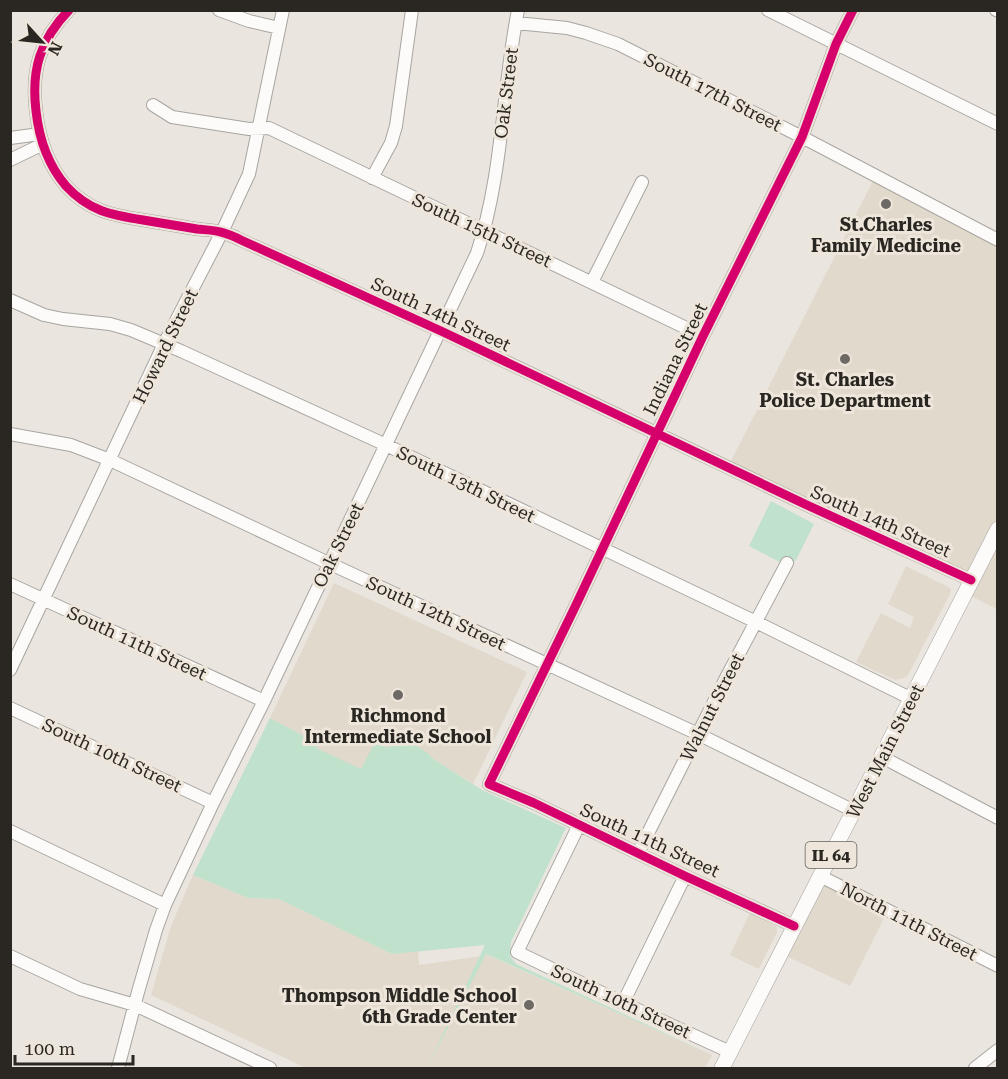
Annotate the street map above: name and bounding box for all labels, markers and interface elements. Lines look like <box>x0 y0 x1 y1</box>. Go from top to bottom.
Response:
north arrow <box>12 12 72 72</box>
text: N <box>44 39 66 58</box>
street label: Oak Street <box>490 46 522 140</box>
street label: South 17th Street <box>641 48 785 136</box>
street label: South 15th Street <box>409 189 555 272</box>
marker: St.Charles Family Medicine <box>879 197 893 211</box>
place label: St.Charles Family Medicine <box>811 214 962 256</box>
street label: South 14th Street <box>368 273 514 356</box>
street label: Howard Street <box>128 285 202 407</box>
street label: Indiana Street <box>639 299 712 419</box>
marker: St. Charles Police Department <box>838 352 852 366</box>
place label: St. Charles Police Department <box>759 369 931 411</box>
street label: South 13th Street <box>393 441 539 527</box>
street label: South 14th Street <box>808 481 955 561</box>
street label: Oak Street <box>308 499 368 591</box>
street label: South 12th Street <box>363 572 509 655</box>
street label: South 11th Street <box>64 602 210 685</box>
street label: Walnut Street <box>676 649 748 765</box>
street label: West Main Street <box>842 680 928 821</box>
marker: Richmond Intermediate School <box>391 688 405 702</box>
place label: Richmond Intermediate School <box>305 705 492 747</box>
street label: South 10th Street <box>39 714 185 797</box>
street label: South 11th Street <box>577 799 723 882</box>
road number: IL 64 <box>806 842 856 868</box>
street label: North 11th Street <box>837 877 981 965</box>
street label: South 10th Street <box>548 960 694 1043</box>
place label: Thompson Middle School 6th Grade Center <box>282 985 517 1027</box>
marker: Thompson Middle School 6th Grade Center <box>522 998 536 1012</box>
scale bar <box>15 1028 134 1066</box>
text: 100 m <box>24 1038 75 1059</box>

